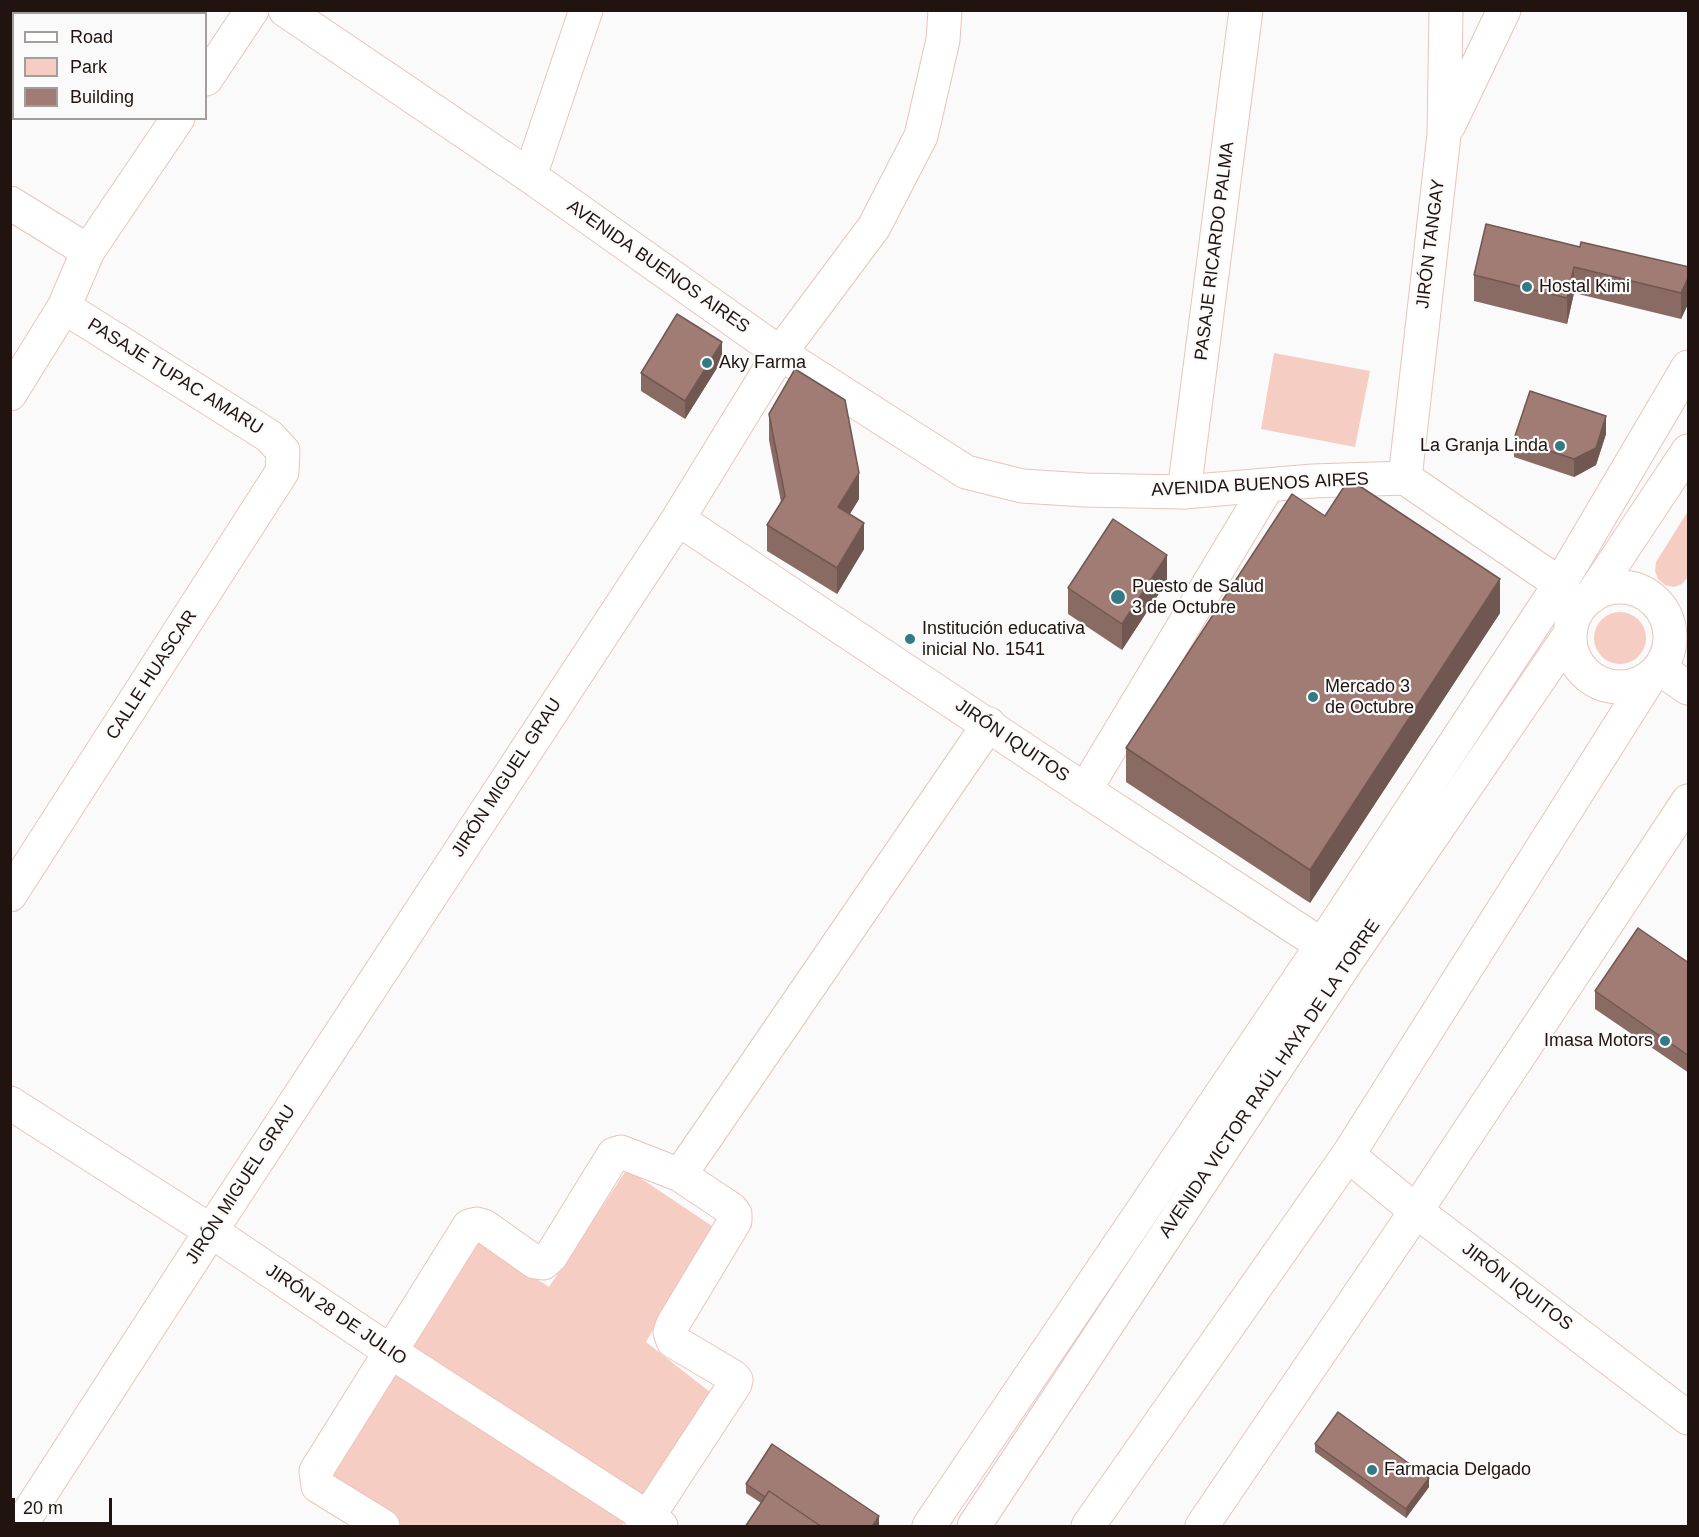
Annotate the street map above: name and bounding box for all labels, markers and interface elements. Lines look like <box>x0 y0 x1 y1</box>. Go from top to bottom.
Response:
legend <box>12 12 207 120</box>
text: Road <box>70 27 113 47</box>
text: Park <box>70 57 107 77</box>
text: Building <box>70 87 134 107</box>
street label: PASAJE RICARDO PALMA <box>1191 140 1239 362</box>
street label: JIRÓN TANGAY <box>1412 178 1450 310</box>
street label: AVENIDA BUENOS AIRES <box>563 196 753 338</box>
place label: Hostal Kimi <box>1539 276 1630 298</box>
marker: Hostal Kimi <box>1520 280 1534 294</box>
street label: PASAJE TUPAC AMARU <box>83 314 267 440</box>
place label: Aky Farma <box>719 352 806 374</box>
marker: Aky Farma <box>700 356 714 370</box>
place label: La Granja Linda <box>1420 435 1548 457</box>
marker: La Granja Linda <box>1553 439 1567 453</box>
street label: AVENIDA BUENOS AIRES <box>1151 469 1369 501</box>
place label: Puesto de Salud 3 de Octubre <box>1132 576 1264 618</box>
marker: Puesto de Salud 3 de Octubre <box>1109 588 1127 606</box>
street label: CALLE HUASCAR <box>102 606 202 744</box>
place label: Institución educativa inicial No. 1541 <box>922 618 1085 660</box>
marker: Institución educativa inicial No. 1541 <box>903 632 917 646</box>
place label: Mercado 3 de Octubre <box>1325 676 1414 718</box>
marker: Mercado 3 de Octubre <box>1306 690 1320 704</box>
street label: JIRÓN MIGUEL GRAU <box>448 695 566 861</box>
street label: JIRÓN IQUITOS <box>951 695 1073 787</box>
street label: AVENIDA VICTOR RAÚL HAYA DE LA TORRE <box>1155 916 1385 1242</box>
place label: Imasa Motors <box>1544 1030 1653 1052</box>
marker: Imasa Motors <box>1658 1034 1672 1048</box>
street label: JIRÓN MIGUEL GRAU <box>182 1102 300 1268</box>
street label: JIRÓN IQUITOS <box>1458 1238 1576 1336</box>
street label: JIRÓN 28 DE JULIO <box>262 1260 410 1370</box>
place label: Farmacia Delgado <box>1384 1459 1531 1481</box>
marker: Farmacia Delgado <box>1365 1463 1379 1477</box>
scale bar <box>15 1486 116 1524</box>
text: 20 m <box>23 1498 63 1518</box>

